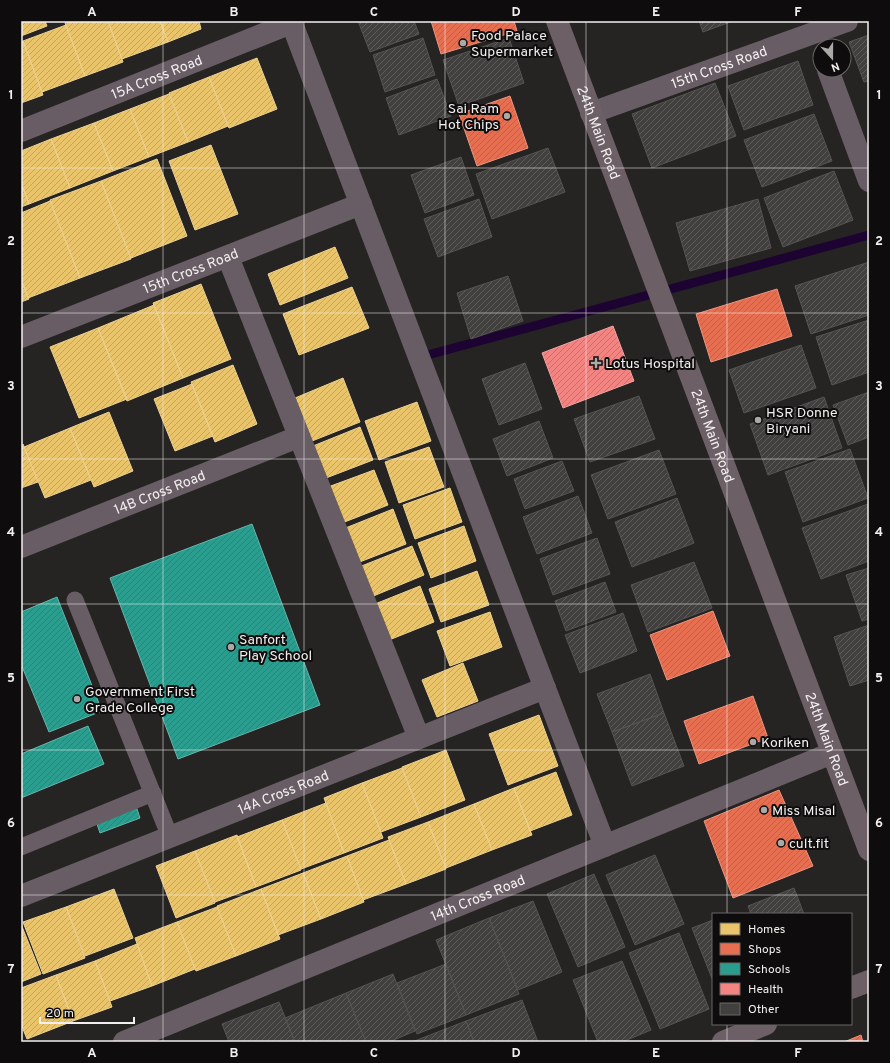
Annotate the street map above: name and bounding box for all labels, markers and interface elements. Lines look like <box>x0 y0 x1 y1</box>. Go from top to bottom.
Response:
text: A <box>87 5 97 21</box>
text: B <box>230 5 239 21</box>
text: C <box>370 5 378 21</box>
text: D <box>511 5 521 21</box>
text: E <box>652 5 660 21</box>
text: F <box>794 5 802 21</box>
place label: Food Palace Supermarket <box>471 28 553 61</box>
marker: Food Palace Supermarket <box>458 38 468 48</box>
north arrow <box>812 38 852 78</box>
street label: 15th Cross Road <box>669 43 770 93</box>
street label: 15A Cross Road <box>109 52 205 104</box>
text: N <box>829 58 841 74</box>
street label: 24th Main Road <box>572 84 623 182</box>
text: 1 <box>8 88 14 104</box>
text: 1 <box>876 88 882 104</box>
place label: Sai Ram Hot Chips <box>438 101 499 134</box>
marker: Sai Ram Hot Chips <box>502 111 512 121</box>
text: 2 <box>7 234 15 250</box>
text: 2 <box>875 234 883 250</box>
street label: 15th Cross Road <box>141 246 241 298</box>
place label: Lotus Hospital <box>605 356 695 373</box>
marker: Lotus Hospital <box>590 357 602 369</box>
text: 3 <box>7 379 15 395</box>
text: 3 <box>875 379 883 395</box>
street label: 24th Main Road <box>686 387 737 485</box>
place label: HSR Donne Biryani <box>766 405 838 438</box>
marker: HSR Donne Biryani <box>753 415 763 425</box>
street label: 14B Cross Road <box>112 468 208 519</box>
text: 4 <box>7 525 15 541</box>
text: 4 <box>875 525 883 541</box>
place label: Sanfort Play School <box>239 632 312 665</box>
marker: Sanfort Play School <box>226 642 236 652</box>
text: 5 <box>7 671 15 687</box>
text: 5 <box>875 671 883 687</box>
place label: Government First Grade College <box>85 684 195 717</box>
street label: 24th Main Road <box>800 690 851 789</box>
marker: Government First Grade College <box>72 694 82 704</box>
place label: Koriken <box>761 735 809 752</box>
marker: Koriken <box>748 737 758 747</box>
street label: 14A Cross Road <box>236 768 332 819</box>
place label: Miss Misal <box>772 803 836 820</box>
marker: Miss Misal <box>759 805 769 815</box>
text: 6 <box>7 816 15 832</box>
text: 6 <box>875 816 883 832</box>
place label: cult.fit <box>789 836 829 853</box>
marker: cult.fit <box>776 838 786 848</box>
street label: 14th Cross Road <box>428 872 528 926</box>
legend <box>712 913 852 1025</box>
text: Homes <box>748 922 785 938</box>
text: Shops <box>748 942 781 958</box>
text: 7 <box>8 962 15 978</box>
text: Schools <box>748 962 790 978</box>
text: 7 <box>876 962 883 978</box>
text: Health <box>748 982 783 998</box>
scale bar <box>40 999 134 1025</box>
text: Other <box>748 1002 780 1018</box>
text: 20 m <box>46 1006 74 1022</box>
text: A <box>87 1046 97 1062</box>
text: B <box>230 1046 239 1062</box>
text: C <box>370 1046 378 1062</box>
text: D <box>511 1046 521 1062</box>
text: E <box>652 1046 660 1062</box>
text: F <box>794 1046 802 1062</box>

